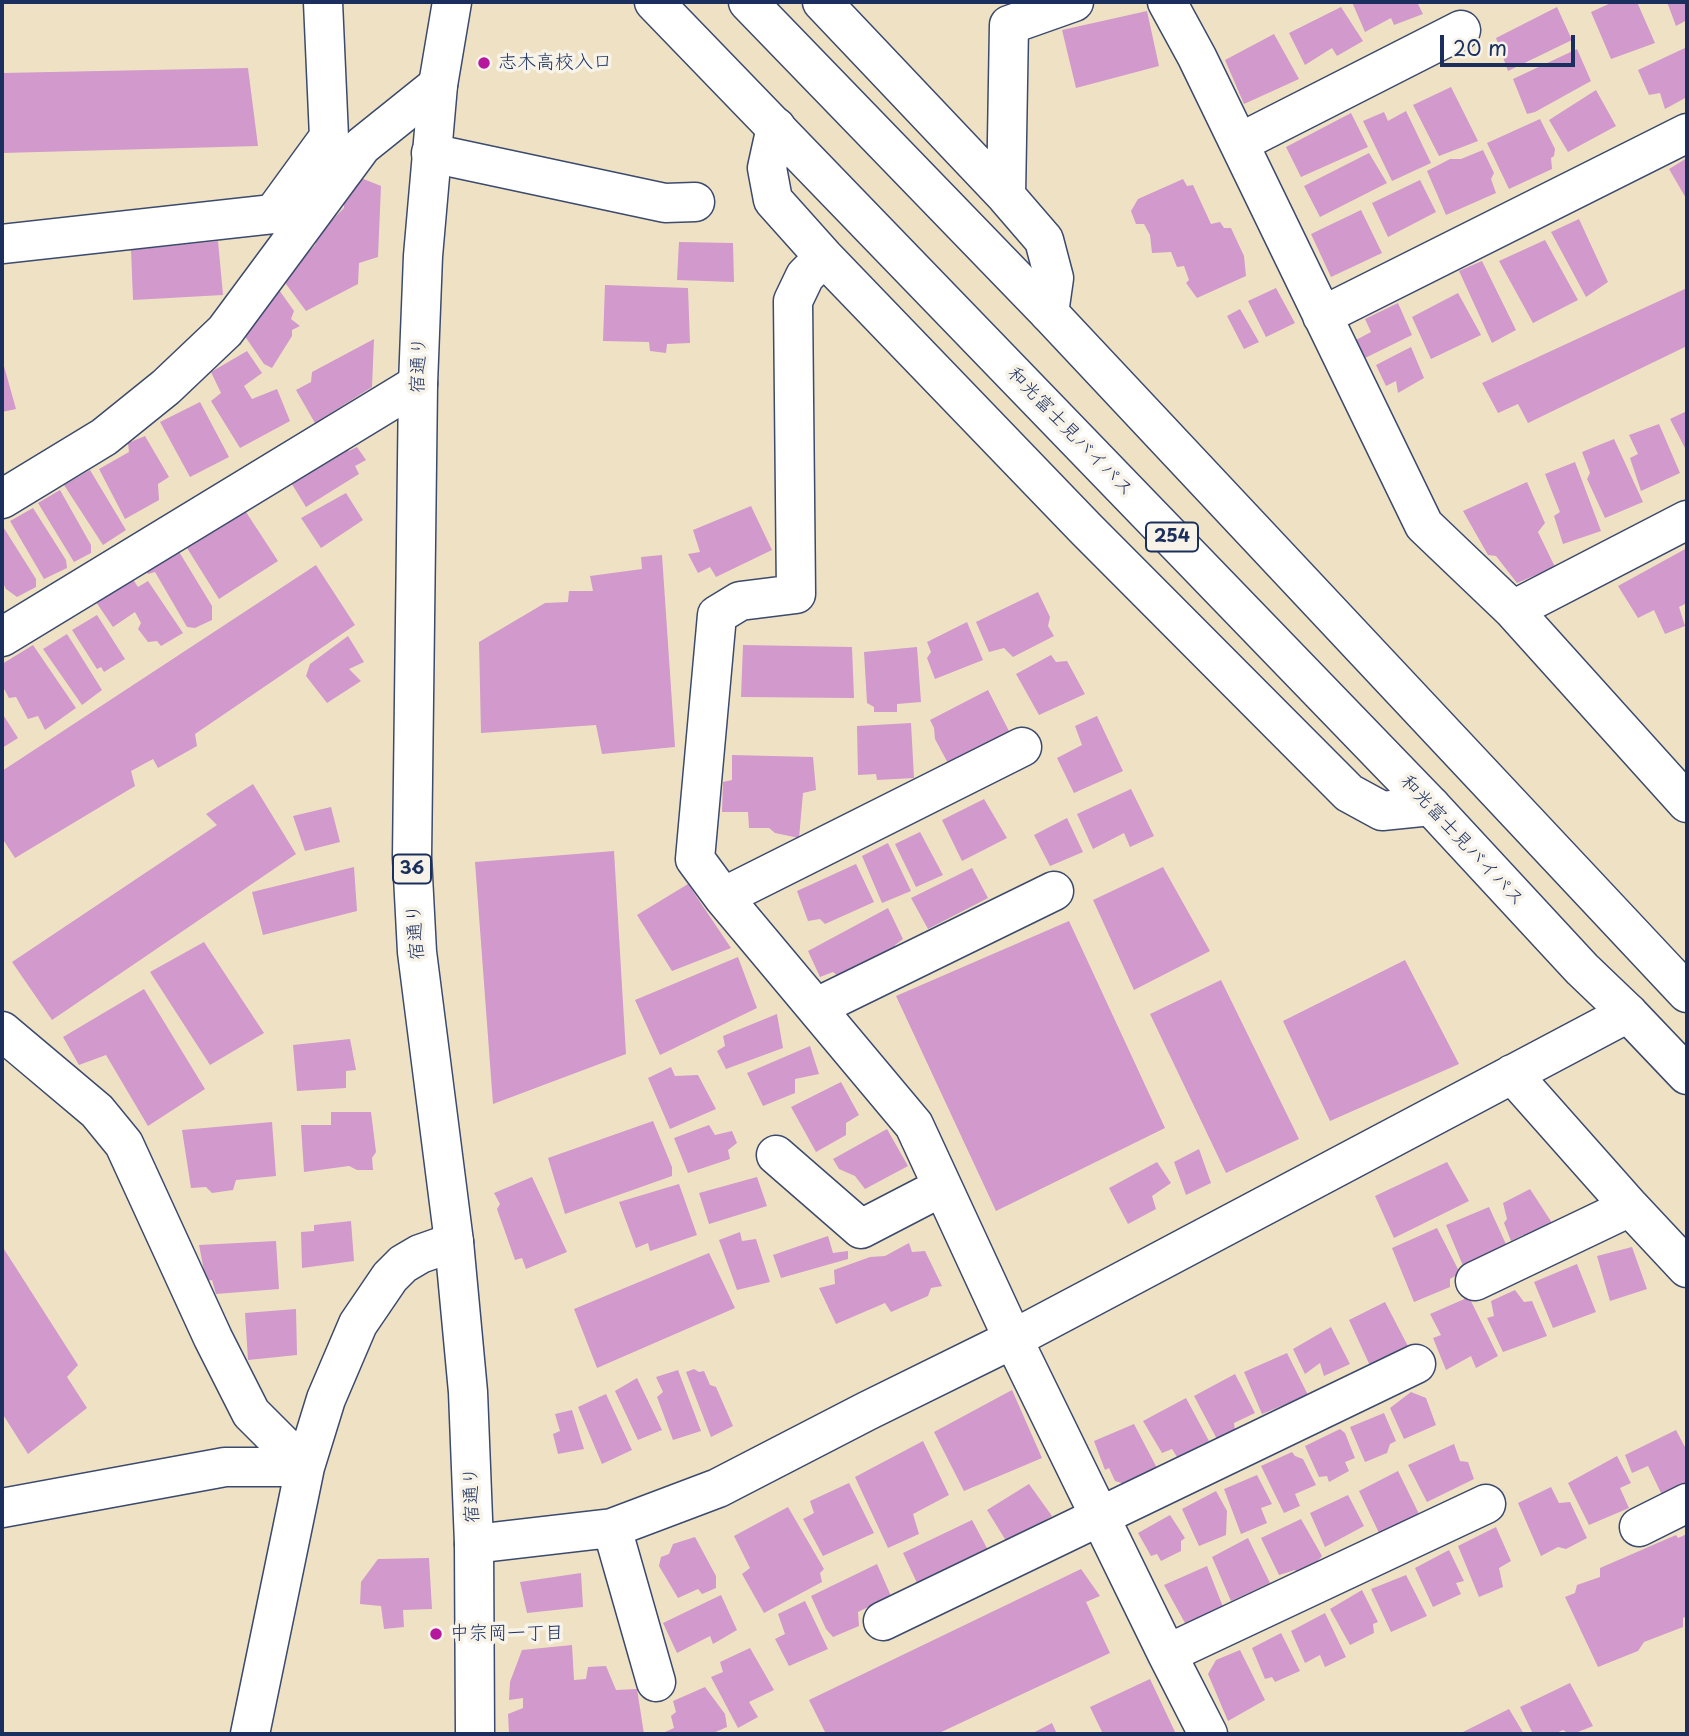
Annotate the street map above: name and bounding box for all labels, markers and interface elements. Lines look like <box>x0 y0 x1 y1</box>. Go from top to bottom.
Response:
scale bar <box>1444 21 1579 65</box>
text: 20 m <box>1453 31 1507 63</box>
place label: 志木高校入口 <box>498 52 612 74</box>
marker: 志木高校入口 <box>476 55 492 71</box>
street label: 宿通り <box>407 336 431 394</box>
street label: 和光富士見バイパス <box>1002 363 1138 501</box>
road number: 254 <box>1146 522 1198 552</box>
street label: 和光富士見バイパス <box>1395 771 1529 911</box>
road number: 36 <box>393 854 431 884</box>
street label: 宿通り <box>403 903 429 961</box>
street label: 宿通り <box>460 1466 484 1524</box>
place label: 中宗岡一丁目 <box>450 1623 564 1645</box>
marker: 中宗岡一丁目 <box>428 1626 444 1642</box>

